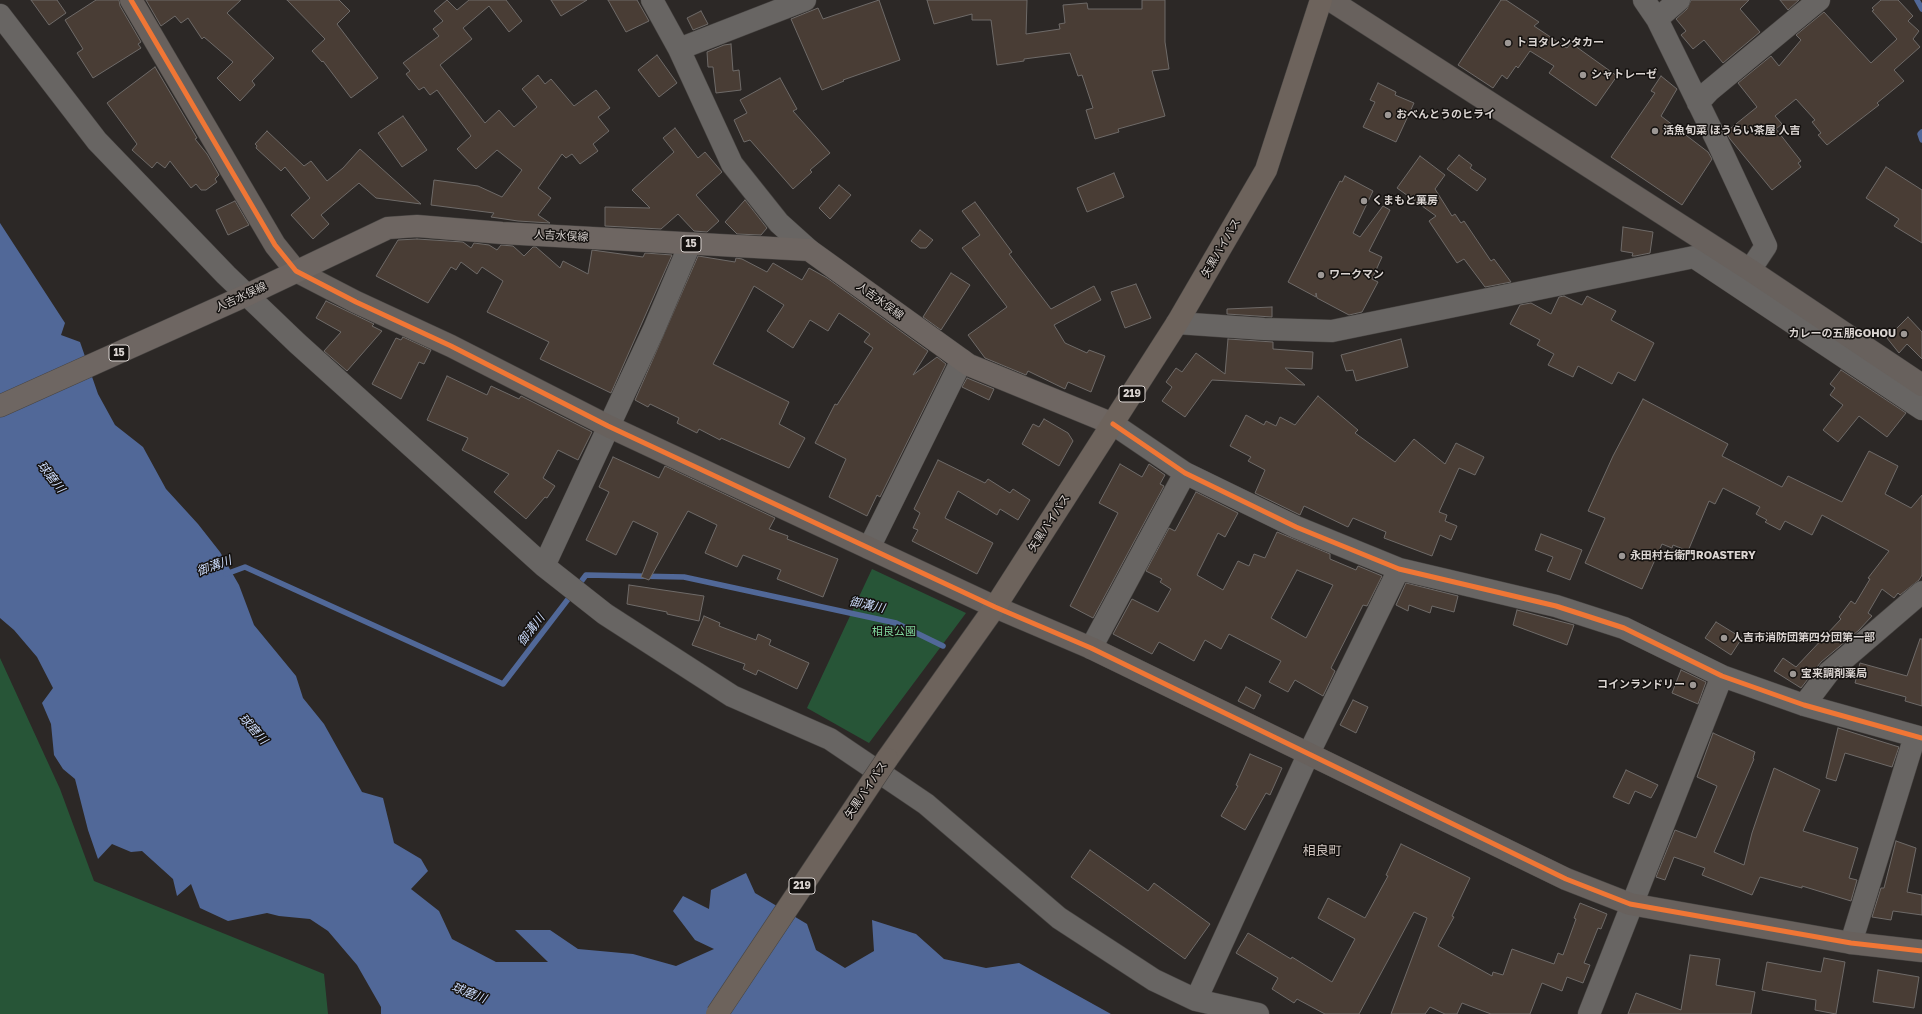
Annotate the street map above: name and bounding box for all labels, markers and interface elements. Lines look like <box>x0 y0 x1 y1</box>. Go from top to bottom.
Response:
place label: トヨタレンタカー <box>1516 36 1604 50</box>
marker: トヨタレンタカー <box>1503 38 1513 48</box>
place label: シャトレーゼ <box>1591 68 1657 82</box>
marker: シャトレーゼ <box>1578 70 1588 80</box>
place label: おべんとうのヒライ <box>1396 108 1495 122</box>
marker: おべんとうのヒライ <box>1383 110 1393 120</box>
place label: 活魚旬菜 ほうらい茶屋 人吉 <box>1663 124 1800 138</box>
marker: 活魚旬菜 ほうらい茶屋 人吉 <box>1650 126 1660 136</box>
place label: くまもと菓房 <box>1372 194 1438 208</box>
marker: くまもと菓房 <box>1359 196 1369 206</box>
street label: 矢黒バイパス <box>1199 216 1243 280</box>
street label: 人吉水俣線 <box>533 228 589 244</box>
road number: 15 <box>681 236 701 252</box>
place label: ワークマン <box>1329 268 1384 282</box>
marker: ワークマン <box>1316 270 1326 280</box>
street label: 人吉水俣線 <box>213 279 269 315</box>
street label: 人吉水俣線 <box>854 279 906 323</box>
place label: カレーの五朋GOHOU <box>1789 327 1896 341</box>
marker: カレーの五朋GOHOU <box>1899 329 1909 339</box>
road number: 15 <box>109 345 129 361</box>
road number: 219 <box>1119 386 1145 402</box>
water label: 球磨川 <box>34 458 68 496</box>
street label: 矢黒バイパス <box>1025 492 1073 554</box>
place label: 永田村右衛門ROASTERY <box>1630 549 1756 563</box>
marker: 永田村右衛門ROASTERY <box>1617 551 1627 561</box>
water label: 御溝川 <box>195 553 233 579</box>
water label: 御溝川 <box>848 594 886 616</box>
water label: 御溝川 <box>514 611 548 649</box>
park label: 相良公園 <box>872 625 916 639</box>
place label: 人吉市消防団第四分団第一部 <box>1732 631 1875 645</box>
marker: 人吉市消防団第四分団第一部 <box>1719 633 1729 643</box>
place label: 宝来調剤薬局 <box>1801 667 1867 681</box>
marker: 宝来調剤薬局 <box>1788 669 1798 679</box>
place label: コインランドリー <box>1597 678 1685 692</box>
marker: コインランドリー <box>1688 680 1698 690</box>
water label: 球磨川 <box>236 711 270 747</box>
street label: 矢黒バイパス <box>842 759 890 821</box>
district label: 相良町 <box>1303 843 1341 859</box>
road number: 219 <box>789 878 815 894</box>
water label: 球磨川 <box>450 980 488 1006</box>

